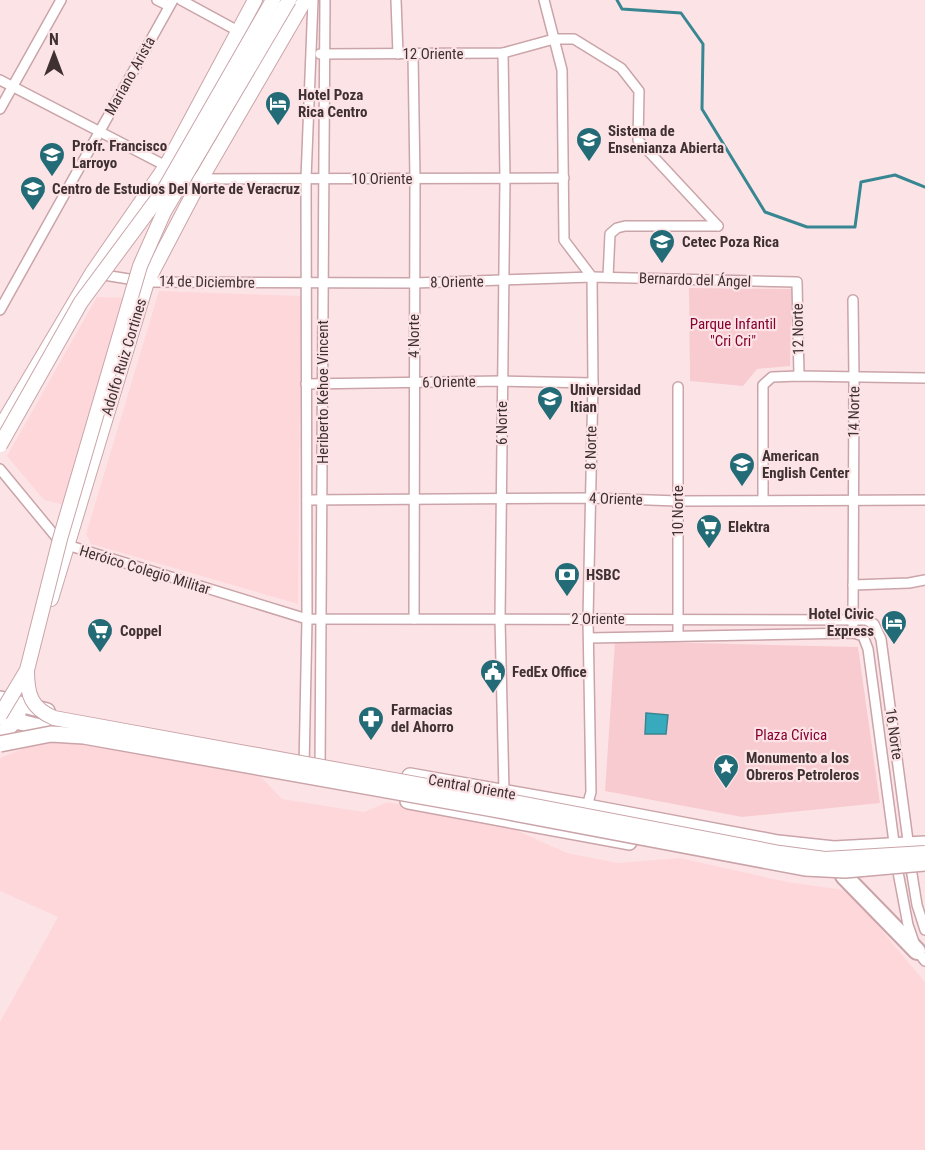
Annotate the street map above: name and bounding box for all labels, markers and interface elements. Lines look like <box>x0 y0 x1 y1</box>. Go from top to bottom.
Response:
north arrow <box>24 24 84 84</box>
text: N <box>49 30 59 49</box>
street label: Mariano Arista <box>101 34 159 118</box>
street label: 12 Oriente <box>402 45 464 63</box>
place label: Hotel Poza Rica Centro <box>298 86 367 121</box>
hotel icon: Hotel Poza Rica Centro <box>263 89 293 127</box>
place label: Sistema de Ensenianza Abierta <box>608 122 724 157</box>
school or university icon: Sistema de Ensenianza Abierta <box>574 125 604 163</box>
place label: Profr. Francisco Larroyo <box>72 137 167 172</box>
school or university icon: Profr. Francisco Larroyo <box>37 140 67 178</box>
street label: 10 Oriente <box>351 170 413 188</box>
school or university icon: Centro de Estudios Del Norte de Veracruz <box>18 174 48 212</box>
place label: Centro de Estudios Del Norte de Veracruz <box>52 180 300 198</box>
school or university icon: Cetec Poza Rica <box>647 227 677 265</box>
place label: Cetec Poza Rica <box>682 233 779 251</box>
street label: Bernardo del Ángel <box>639 269 751 291</box>
street label: 14 de Diciembre <box>159 272 255 292</box>
street label: 8 Oriente <box>430 273 484 291</box>
street label: Adolfo Ruiz Cortines <box>98 296 150 418</box>
street label: 12 Norte <box>789 303 807 355</box>
street label: 4 Norte <box>405 314 423 358</box>
park label: Parque Infantil "Cri Cri" <box>690 315 776 350</box>
street label: Heriberto Kehoe Vincent <box>314 320 332 464</box>
street label: 6 Oriente <box>422 373 476 391</box>
place label: Universidad Itian <box>570 381 641 416</box>
school or university icon: Universidad Itian <box>535 384 565 422</box>
street label: 14 Norte <box>845 386 863 438</box>
street label: 6 Norte <box>493 401 511 445</box>
street label: 8 Norte <box>582 426 600 470</box>
place label: American English Center <box>762 447 849 482</box>
school or university icon: American English Center <box>727 450 757 488</box>
street label: 10 Norte <box>669 485 687 537</box>
street label: 4 Oriente <box>589 489 643 509</box>
supermarket icon: Elektra <box>694 512 724 550</box>
place label: Elektra <box>728 518 770 536</box>
street label: Heróico Colegio Militar <box>77 542 213 599</box>
bank icon: HSBC <box>552 560 582 598</box>
place label: HSBC <box>586 566 621 584</box>
place label: Hotel Civic Express <box>809 605 874 640</box>
hotel icon: Hotel Civic Express <box>879 608 909 646</box>
street label: 2 Oriente <box>571 610 625 628</box>
supermarket icon: Coppel <box>85 616 115 654</box>
place label: Coppel <box>120 622 162 640</box>
public building icon: FedEx Office <box>478 657 508 695</box>
place label: FedEx Office <box>512 663 587 681</box>
place label: Farmacias del Ahorro <box>391 701 454 736</box>
pharmacy icon: Farmacias del Ahorro <box>356 704 386 742</box>
street label: 16 Norte <box>882 707 906 761</box>
park label: Plaza Cívica <box>755 726 827 744</box>
place label: Monumento a los Obreros Petroleros <box>746 749 859 784</box>
place icon: Monumento a los Obreros Petroleros <box>711 752 741 790</box>
street label: Central Oriente <box>427 770 517 804</box>

